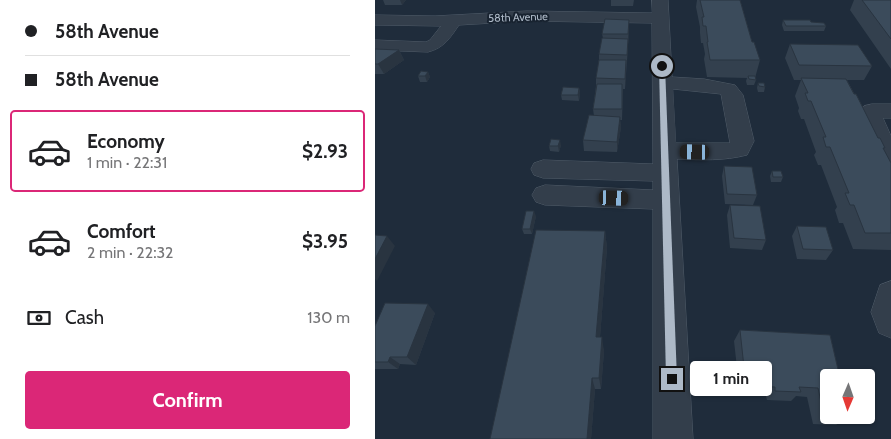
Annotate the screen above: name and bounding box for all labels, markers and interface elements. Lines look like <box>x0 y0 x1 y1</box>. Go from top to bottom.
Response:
street label: 58th Avenue <box>488 9 548 25</box>
text: 58th Avenue <box>55 20 159 43</box>
route start <box>651 55 673 77</box>
text: 58th Avenue <box>55 68 159 91</box>
icon: car <box>27 129 72 174</box>
text: Economy <box>87 130 165 153</box>
text: $2.93 <box>302 140 348 163</box>
car <box>679 144 710 160</box>
text: 1 min · 22:31 <box>87 153 167 172</box>
car <box>598 190 629 206</box>
icon: car <box>27 219 72 264</box>
text: Comfort <box>87 220 156 243</box>
text: $3.95 <box>302 230 348 253</box>
text: 2 min · 22:32 <box>87 243 174 262</box>
icon: cash <box>25 304 53 332</box>
text: Cash <box>65 306 104 329</box>
text: 130 m <box>307 308 350 327</box>
callout: 1 min <box>689 362 772 396</box>
route end <box>661 368 683 390</box>
text: 1 min <box>713 369 749 388</box>
north arrow <box>820 369 875 424</box>
map controls <box>820 369 875 424</box>
button: Confirm <box>25 371 350 429</box>

